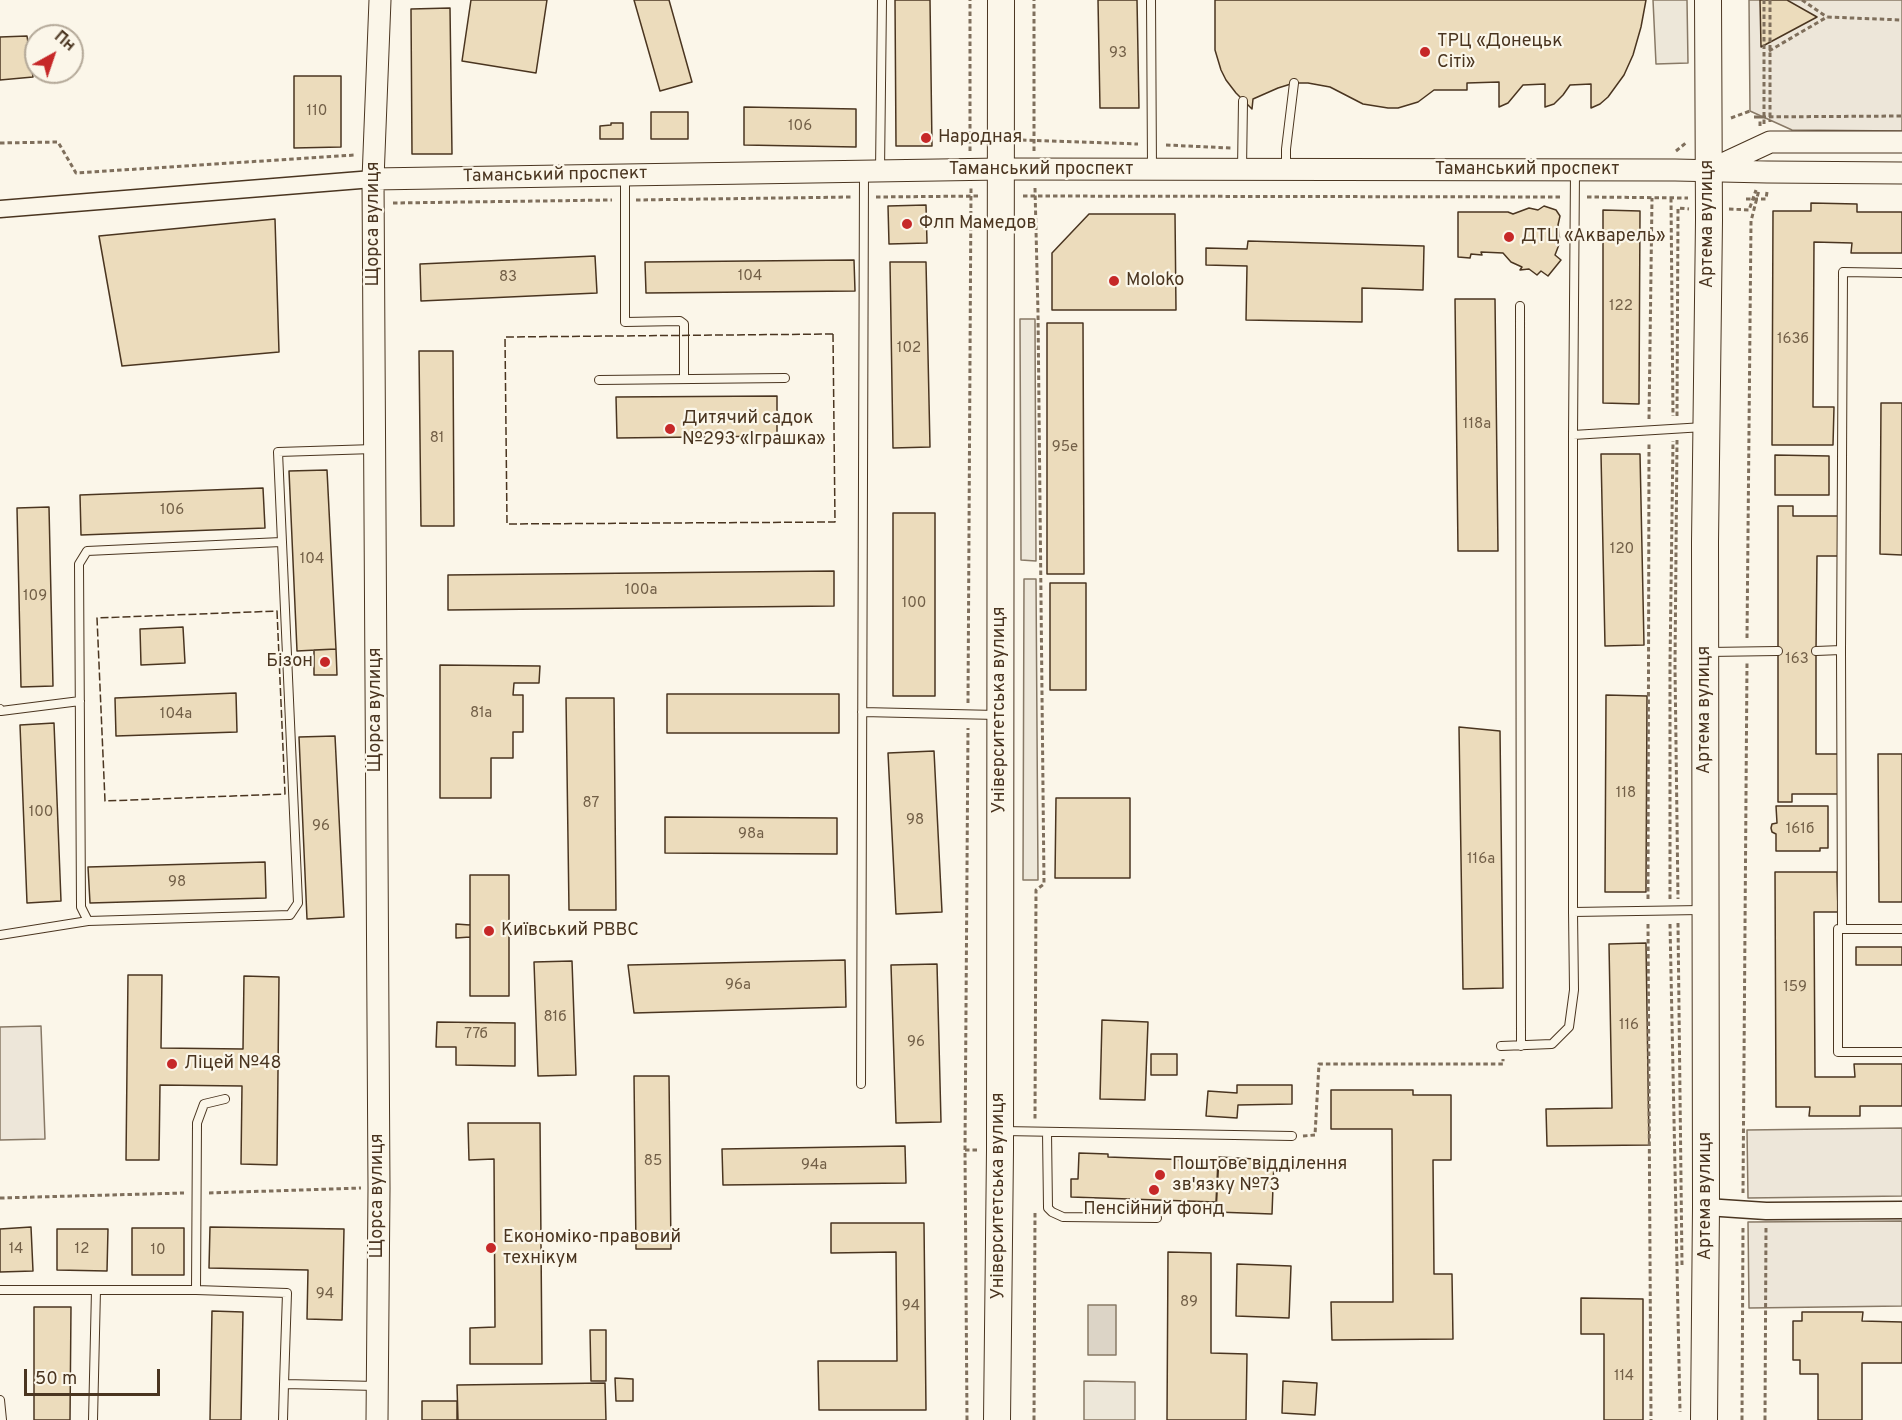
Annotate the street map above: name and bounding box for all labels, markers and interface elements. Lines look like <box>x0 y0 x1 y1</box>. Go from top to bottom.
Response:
north arrow <box>24 24 84 84</box>
text: Пн <box>50 27 79 56</box>
place label: ТРЦ «Донецьк Сіті» <box>1437 31 1562 74</box>
house number: 93 <box>1109 45 1127 63</box>
marker: ТРЦ «Донецьк Сіті» <box>1418 45 1432 59</box>
house number: 110 <box>307 103 327 121</box>
house number: 106 <box>788 118 812 136</box>
place label: Народная <box>938 127 1022 149</box>
marker: Народная <box>919 131 933 145</box>
street label: Таманський проспект <box>949 159 1133 181</box>
street label: Таманський проспект <box>1435 159 1619 181</box>
street label: Артема вулиця <box>1697 160 1719 288</box>
street label: Щорса вулиця <box>363 162 385 286</box>
street label: Таманський проспект <box>463 164 647 188</box>
place label: Флп Мамедов <box>919 213 1037 235</box>
marker: Флп Мамедов <box>900 217 914 231</box>
place label: ДТЦ «Акварель» <box>1521 226 1665 248</box>
marker: ДТЦ «Акварель» <box>1502 230 1516 244</box>
house number: 104 <box>738 268 762 286</box>
house number: 83 <box>499 269 517 287</box>
place label: Moloko <box>1126 270 1184 292</box>
marker: Moloko <box>1107 274 1121 288</box>
house number: 122 <box>1609 298 1633 316</box>
house number: 163б <box>1777 331 1809 349</box>
house number: 102 <box>897 340 921 358</box>
place label: Дитячий садок №293 «Іграшка» <box>682 408 826 450</box>
house number: 118а <box>1463 416 1491 434</box>
marker: Дитячий садок №293 «Іграшка» <box>663 422 677 436</box>
house number: 81 <box>430 430 444 448</box>
house number: 95е <box>1052 439 1078 457</box>
house number: 106 <box>160 502 184 520</box>
house number: 120 <box>1610 541 1634 559</box>
house number: 104 <box>300 551 324 569</box>
house number: 100а <box>625 582 657 600</box>
house number: 109 <box>23 588 47 606</box>
house number: 100 <box>902 595 926 613</box>
street label: Університетська вулиця <box>989 607 1011 813</box>
street label: Артема вулиця <box>1694 646 1716 774</box>
street label: Щорса вулиця <box>365 648 387 772</box>
place label: Бізон <box>266 651 313 673</box>
house number: 163 <box>1785 651 1809 669</box>
marker: Бізон <box>318 655 332 669</box>
house number: 81а <box>470 705 492 723</box>
house number: 104а <box>160 706 192 724</box>
house number: 118 <box>1616 785 1636 803</box>
house number: 87 <box>583 795 599 813</box>
house number: 100 <box>29 804 53 822</box>
house number: 98 <box>906 812 924 830</box>
house number: 96 <box>312 818 330 836</box>
house number: 161б <box>1786 821 1814 839</box>
house number: 98а <box>738 826 764 844</box>
house number: 116а <box>1467 851 1495 869</box>
house number: 98 <box>168 874 186 892</box>
place label: Київський РВВС <box>501 920 639 942</box>
marker: Київський РВВС <box>482 924 496 938</box>
house number: 96а <box>725 977 751 995</box>
house number: 159 <box>1783 979 1807 997</box>
house number: 81б <box>543 1009 567 1027</box>
house number: 116 <box>1619 1017 1639 1035</box>
house number: 77б <box>464 1026 488 1044</box>
house number: 96 <box>907 1034 925 1052</box>
place label: Ліцей №48 <box>184 1053 281 1075</box>
marker: Ліцей №48 <box>165 1057 179 1071</box>
street label: Університетська вулиця <box>988 1093 1010 1299</box>
street label: Артема вулиця <box>1695 1132 1717 1260</box>
street label: Щорса вулиця <box>367 1134 389 1258</box>
house number: 85 <box>644 1153 662 1171</box>
place label: Поштове відділення зв'язку №73 <box>1172 1154 1347 1196</box>
house number: 94а <box>801 1157 827 1175</box>
marker: Поштове відділення зв'язку №73 <box>1153 1168 1167 1182</box>
marker: Пенсійний фонд <box>1147 1183 1161 1197</box>
place label: Пенсійний фонд <box>1083 1199 1225 1221</box>
place label: Економіко-правовий технікум <box>503 1227 681 1270</box>
house number: 14 <box>9 1241 23 1259</box>
house number: 12 <box>75 1241 89 1259</box>
marker: Економіко-правовий технікум <box>484 1241 498 1255</box>
house number: 10 <box>150 1242 166 1260</box>
house number: 94 <box>316 1286 334 1304</box>
house number: 89 <box>1180 1294 1198 1312</box>
house number: 94 <box>902 1298 920 1316</box>
scale bar <box>27 1357 164 1395</box>
text: 50 m <box>35 1368 77 1391</box>
house number: 114 <box>1614 1368 1634 1386</box>

